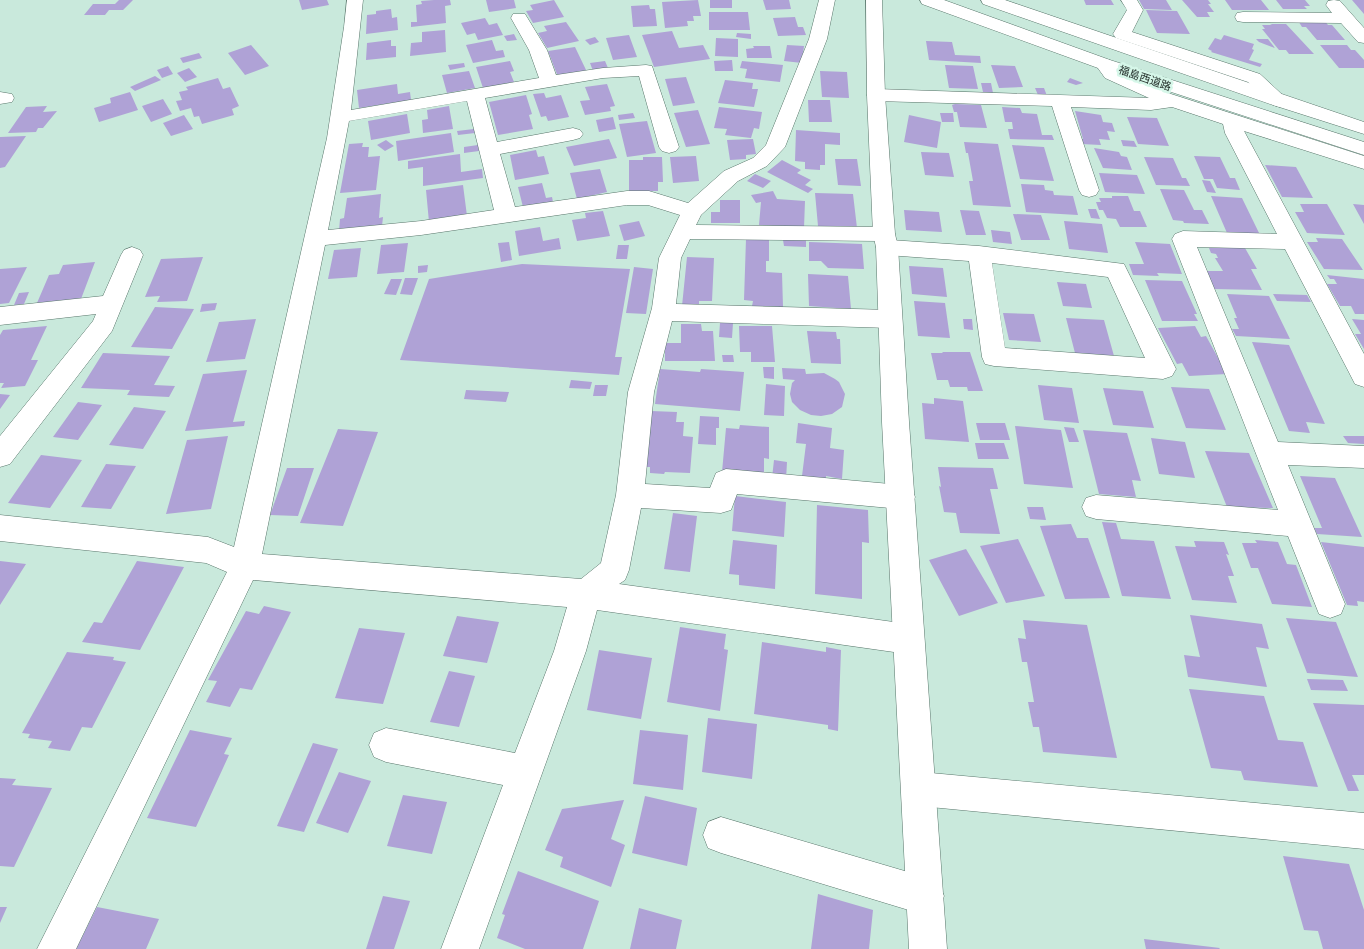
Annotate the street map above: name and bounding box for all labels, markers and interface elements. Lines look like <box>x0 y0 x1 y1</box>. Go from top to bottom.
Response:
street label: 福島西道路 <box>1117 62 1173 93</box>

